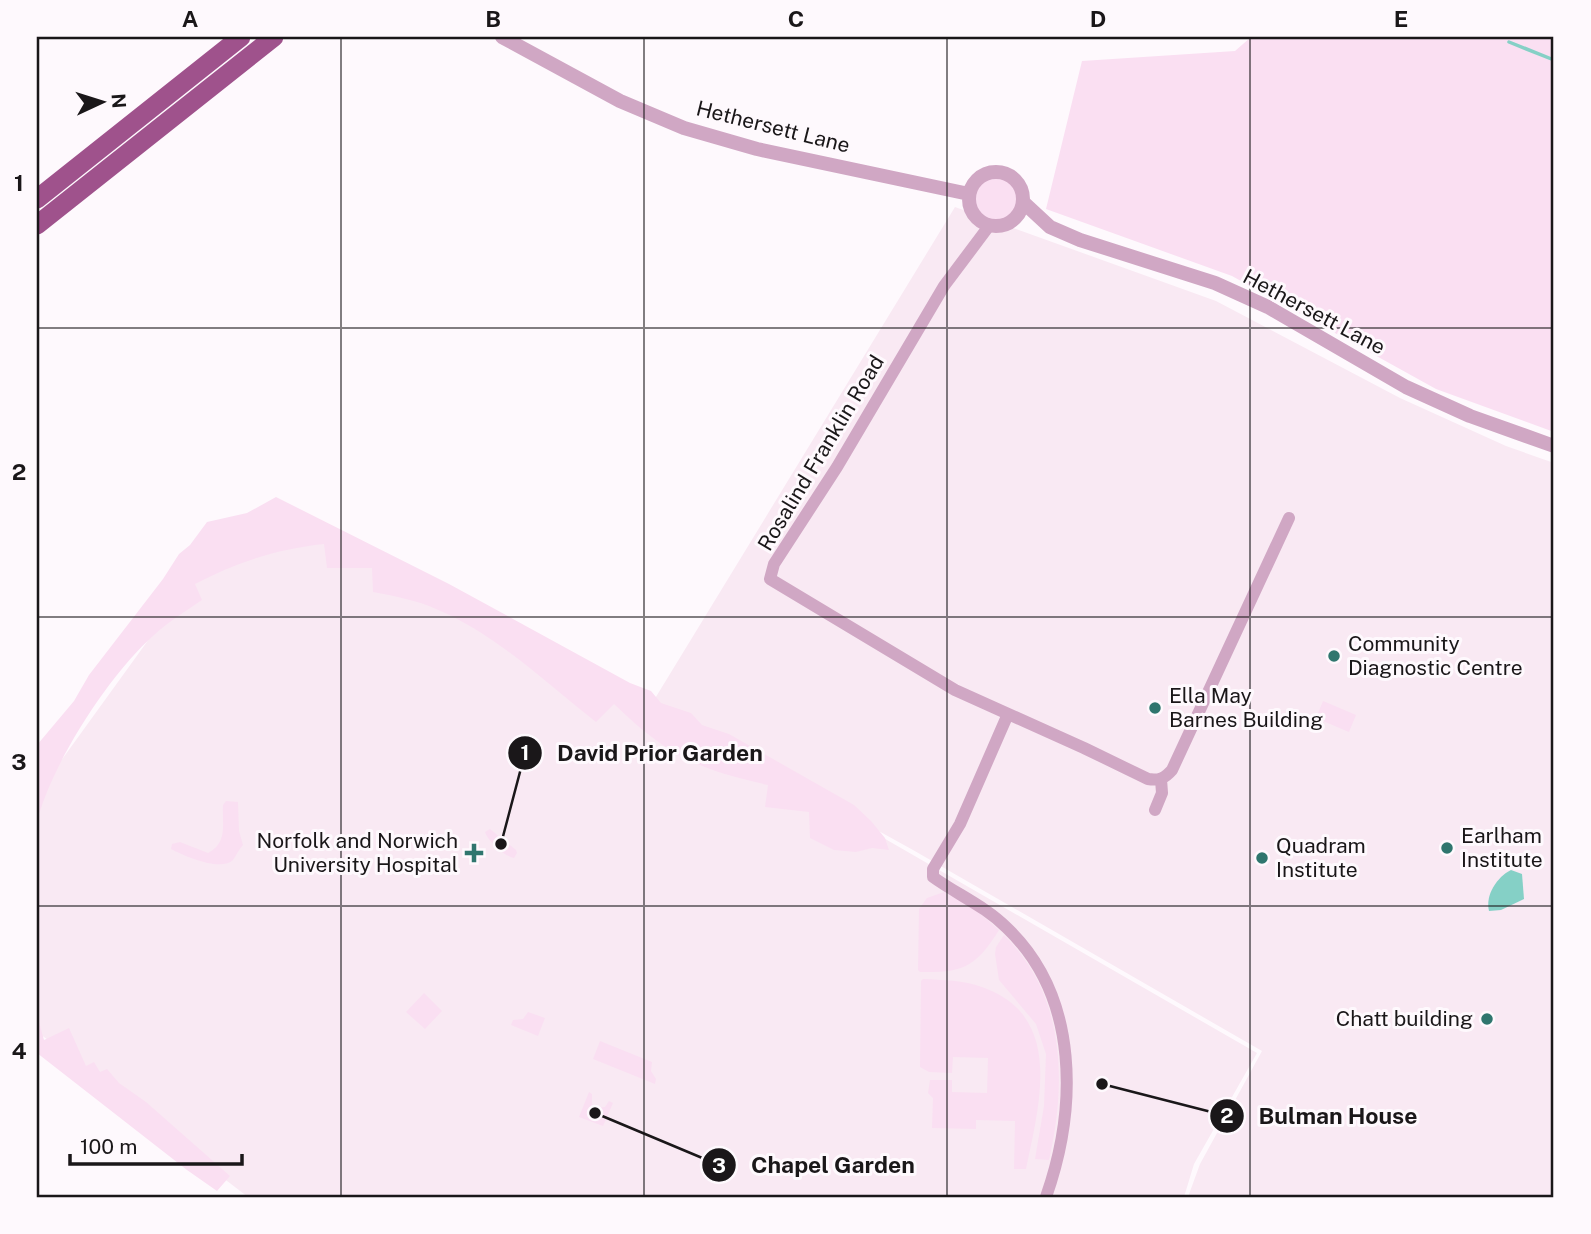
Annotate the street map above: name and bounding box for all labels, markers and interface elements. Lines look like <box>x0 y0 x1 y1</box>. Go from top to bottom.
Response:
text: A <box>182 5 199 32</box>
text: B <box>485 5 501 32</box>
text: C <box>788 5 804 32</box>
text: D <box>1090 5 1106 32</box>
text: E <box>1394 5 1408 32</box>
north arrow <box>66 66 136 136</box>
text: N <box>107 93 130 109</box>
street label: Hethersett Lane <box>694 95 853 158</box>
text: 1 <box>14 169 24 196</box>
street label: Hethersett Lane <box>1239 264 1390 360</box>
street label: Rosalind Franklin Road <box>752 350 889 555</box>
text: 2 <box>12 458 26 485</box>
place label: Community Diagnostic Centre <box>1348 631 1523 680</box>
marker: Community Diagnostic Centre <box>1326 648 1342 664</box>
place label: Ella May Barnes Building <box>1169 683 1323 732</box>
marker: Ella May Barnes Building <box>1147 700 1163 716</box>
callout: David Prior Garden <box>508 731 776 775</box>
text: David Prior Garden <box>557 739 763 766</box>
text: 1 <box>521 740 530 765</box>
text: 3 <box>11 748 27 775</box>
place label: Earlham Institute <box>1461 823 1543 872</box>
place label: Norfolk and Norwich University Hospital <box>256 828 458 877</box>
place label: Quadram Institute <box>1276 833 1366 882</box>
marker: Earlham Institute <box>1439 840 1455 856</box>
marker: Norfolk and Norwich University Hospital <box>464 843 484 863</box>
marker: Quadram Institute <box>1254 850 1270 866</box>
place label: Chatt building <box>1336 1006 1473 1031</box>
marker: Chatt building <box>1479 1011 1495 1027</box>
text: 4 <box>11 1037 27 1064</box>
callout: Bulman House <box>1210 1094 1432 1138</box>
text: Bulman House <box>1259 1102 1417 1129</box>
text: 2 <box>1220 1103 1234 1128</box>
scale bar <box>70 1122 242 1166</box>
text: 100 m <box>80 1134 137 1159</box>
callout: Chapel Garden <box>702 1143 929 1187</box>
text: Chapel Garden <box>751 1151 915 1178</box>
text: 3 <box>712 1153 726 1178</box>

